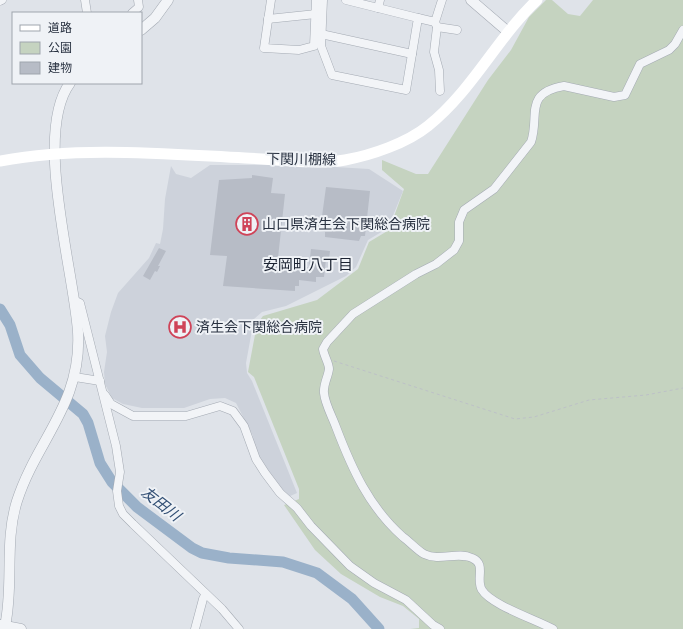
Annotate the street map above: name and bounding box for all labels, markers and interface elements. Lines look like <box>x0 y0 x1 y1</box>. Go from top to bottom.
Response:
legend <box>12 12 142 84</box>
text: 道路 <box>48 20 72 35</box>
text: 公園 <box>48 40 72 55</box>
text: 建物 <box>48 60 72 75</box>
street label: 下関川棚線 <box>266 149 336 169</box>
building icon: 山口県済生会下関総合病院 <box>234 211 260 237</box>
place label: 山口県済生会下関総合病院 <box>262 215 430 233</box>
district label: 安岡町八丁目 <box>263 255 353 274</box>
hospital icon: 済生会下関総合病院 <box>167 314 193 340</box>
place label: 済生会下関総合病院 <box>196 318 322 336</box>
water label: 友田川 <box>138 482 186 526</box>

